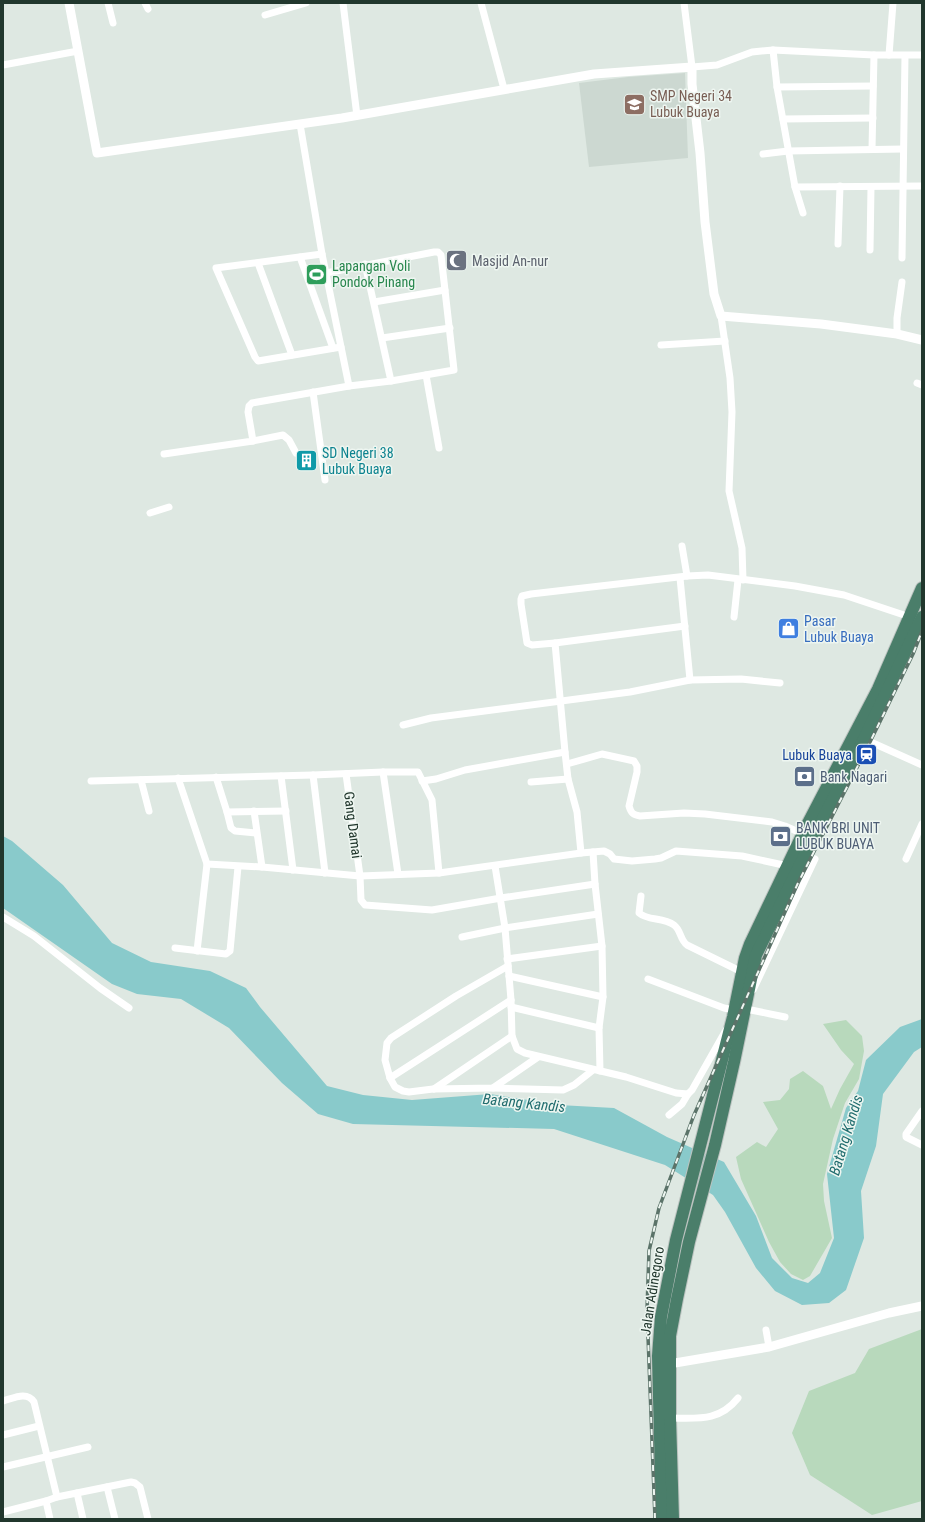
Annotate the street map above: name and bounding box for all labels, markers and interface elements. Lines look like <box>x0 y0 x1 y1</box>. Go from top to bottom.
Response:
place label: SMP Negeri 34 Lubuk Buaya <box>650 88 732 120</box>
school or university icon: SMP Negeri 34 Lubuk Buaya <box>621 91 647 117</box>
mosque icon: Masjid An-nur <box>444 248 470 274</box>
place label: Masjid An-nur <box>472 253 548 269</box>
place label: Lapangan Voli Pondok Pinang <box>332 258 415 290</box>
sports icon: Lapangan Voli Pondok Pinang <box>303 261 329 287</box>
place label: SD Negeri 38 Lubuk Buaya <box>322 445 394 477</box>
building icon: SD Negeri 38 Lubuk Buaya <box>294 448 320 474</box>
place label: Pasar Lubuk Buaya <box>804 613 874 645</box>
shop icon: Pasar Lubuk Buaya <box>776 616 802 642</box>
station icon: Lubuk Buaya <box>854 742 880 768</box>
place label: Lubuk Buaya <box>782 747 852 763</box>
bank icon: Bank Nagari <box>792 764 818 790</box>
place label: Bank Nagari <box>820 769 887 785</box>
street label: Gang Damai <box>341 791 365 859</box>
place label: BANK BRI UNIT LUBUK BUAYA <box>796 820 880 852</box>
bank icon: BANK BRI UNIT LUBUK BUAYA <box>767 823 793 849</box>
water label: Batang Kandis <box>482 1090 567 1116</box>
water label: Batang Kandis <box>825 1092 867 1177</box>
street label: Jalan Adinegoro <box>637 1245 667 1337</box>

